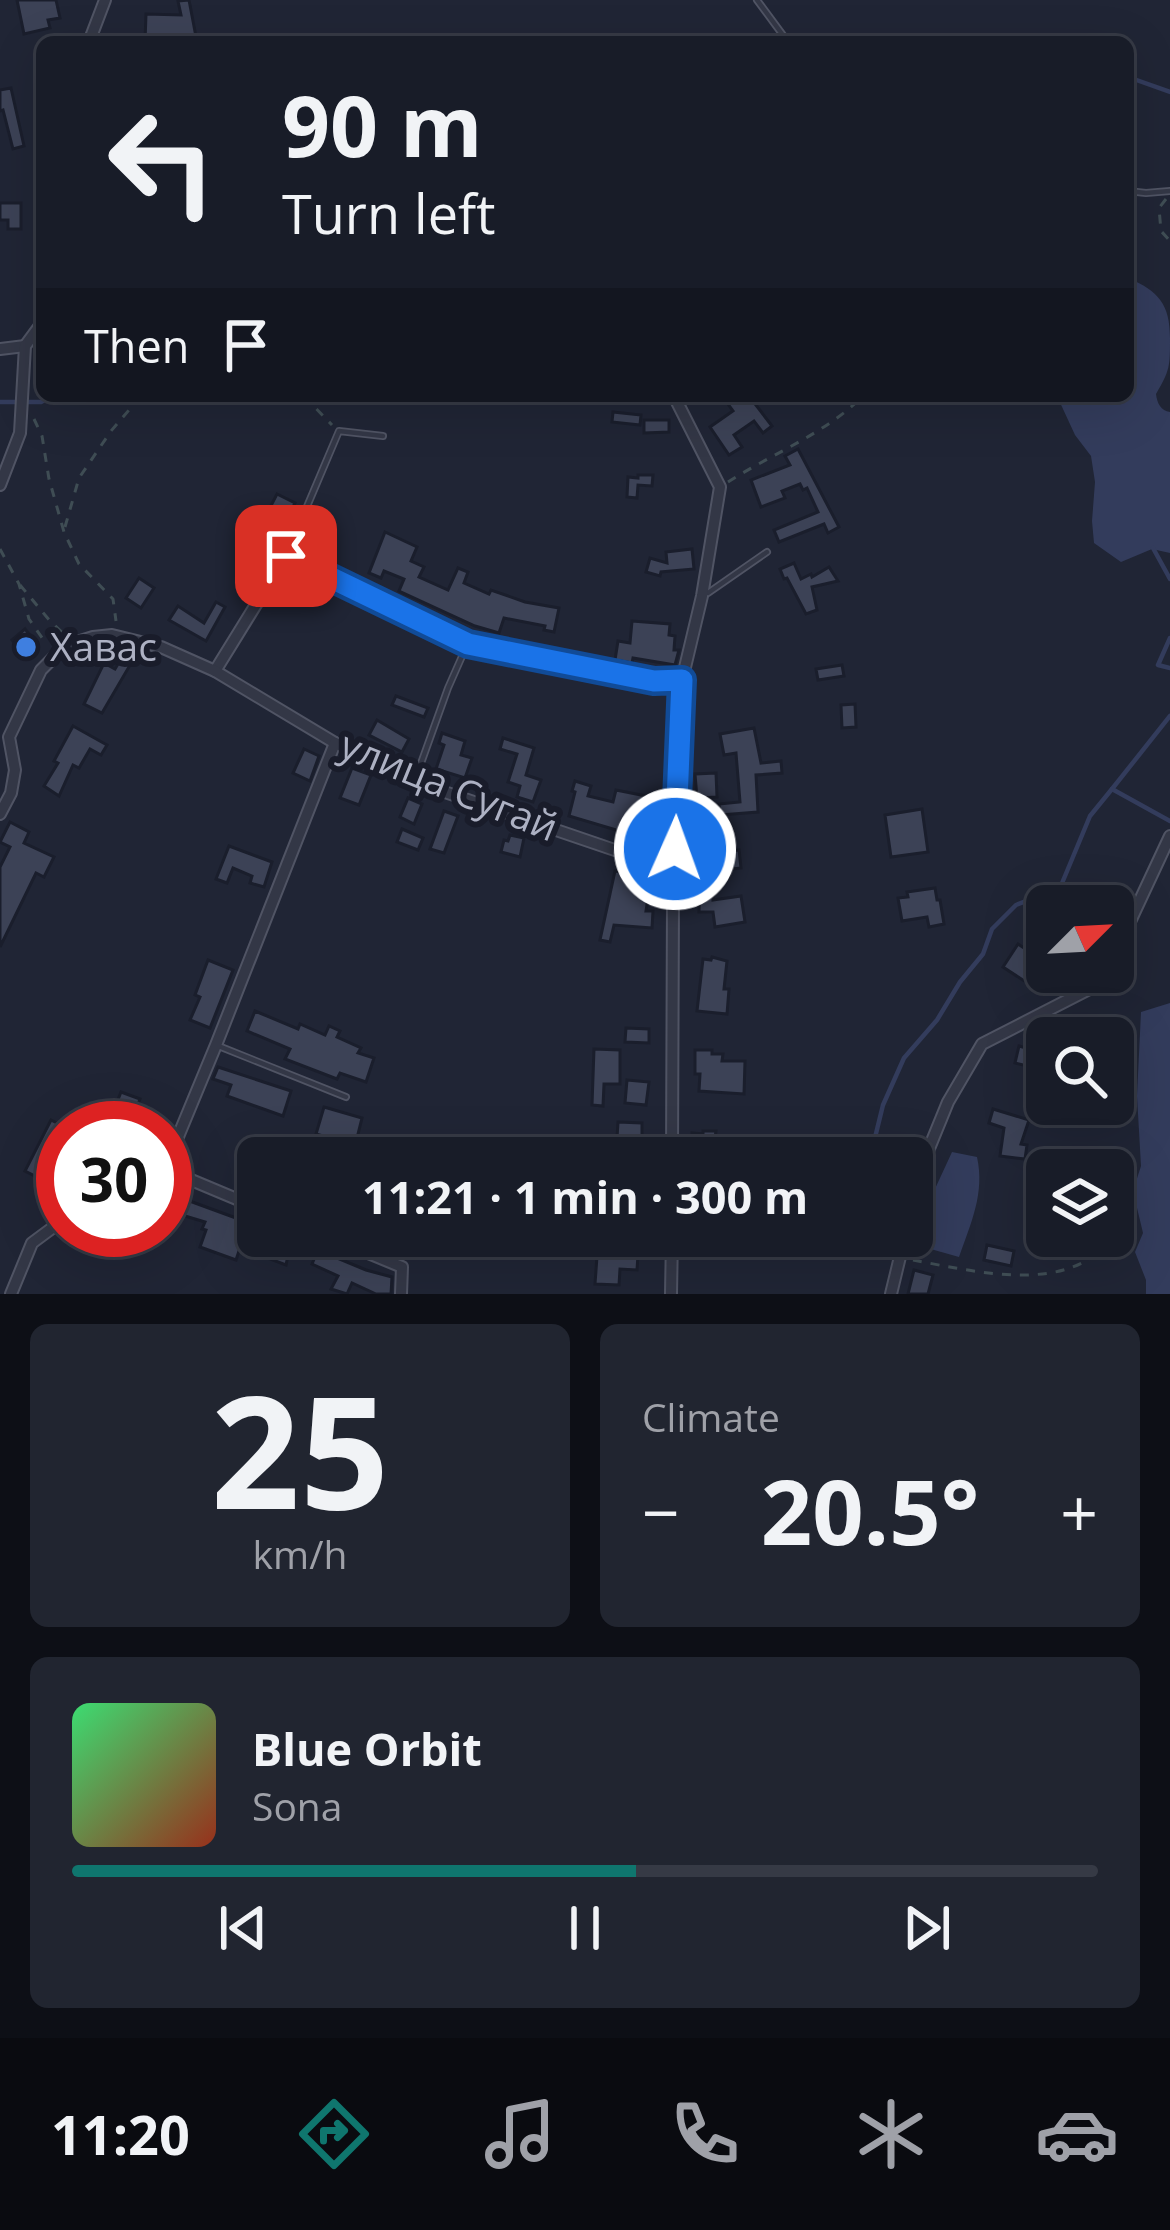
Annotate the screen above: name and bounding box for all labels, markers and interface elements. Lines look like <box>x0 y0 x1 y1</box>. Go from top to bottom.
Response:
text: 90 m <box>282 67 482 182</box>
icon: left <box>84 84 240 240</box>
text: Turn left <box>282 176 495 250</box>
icon: arrive <box>213 312 279 378</box>
text: Then <box>84 315 189 376</box>
pin <box>235 505 337 607</box>
icon: arrive <box>253 523 319 589</box>
place label: Хавас <box>50 619 157 672</box>
marker: Хавас <box>13 634 39 660</box>
street label: улица Сугай <box>333 717 566 852</box>
position arrow <box>612 786 738 912</box>
north arrow <box>1026 885 1134 993</box>
map controls <box>1026 885 1134 1257</box>
button: search <box>1026 1017 1134 1125</box>
speed limit sign: 30 <box>36 1101 192 1257</box>
button: layers <box>1026 1149 1134 1257</box>
text: 11:21 · 1 min · 300 m <box>362 1166 808 1227</box>
text: 25 <box>211 1342 389 1555</box>
text: Climate <box>642 1390 780 1443</box>
text: 20.5° <box>761 1449 979 1571</box>
text: − <box>642 1466 680 1556</box>
text: + <box>1060 1466 1098 1556</box>
text: km/h <box>253 1527 347 1580</box>
text: Blue Orbit <box>252 1718 482 1779</box>
text: Sona <box>252 1779 342 1832</box>
icon: previous <box>210 1895 276 1961</box>
icon: pause <box>552 1895 618 1961</box>
icon: next <box>894 1895 960 1961</box>
icon: directions <box>292 2092 376 2176</box>
icon: music <box>478 2092 562 2176</box>
icon: phone <box>663 2092 747 2176</box>
icon: climate <box>849 2092 933 2176</box>
icon: car <box>1035 2092 1119 2176</box>
text: 11:20 <box>51 2097 190 2171</box>

